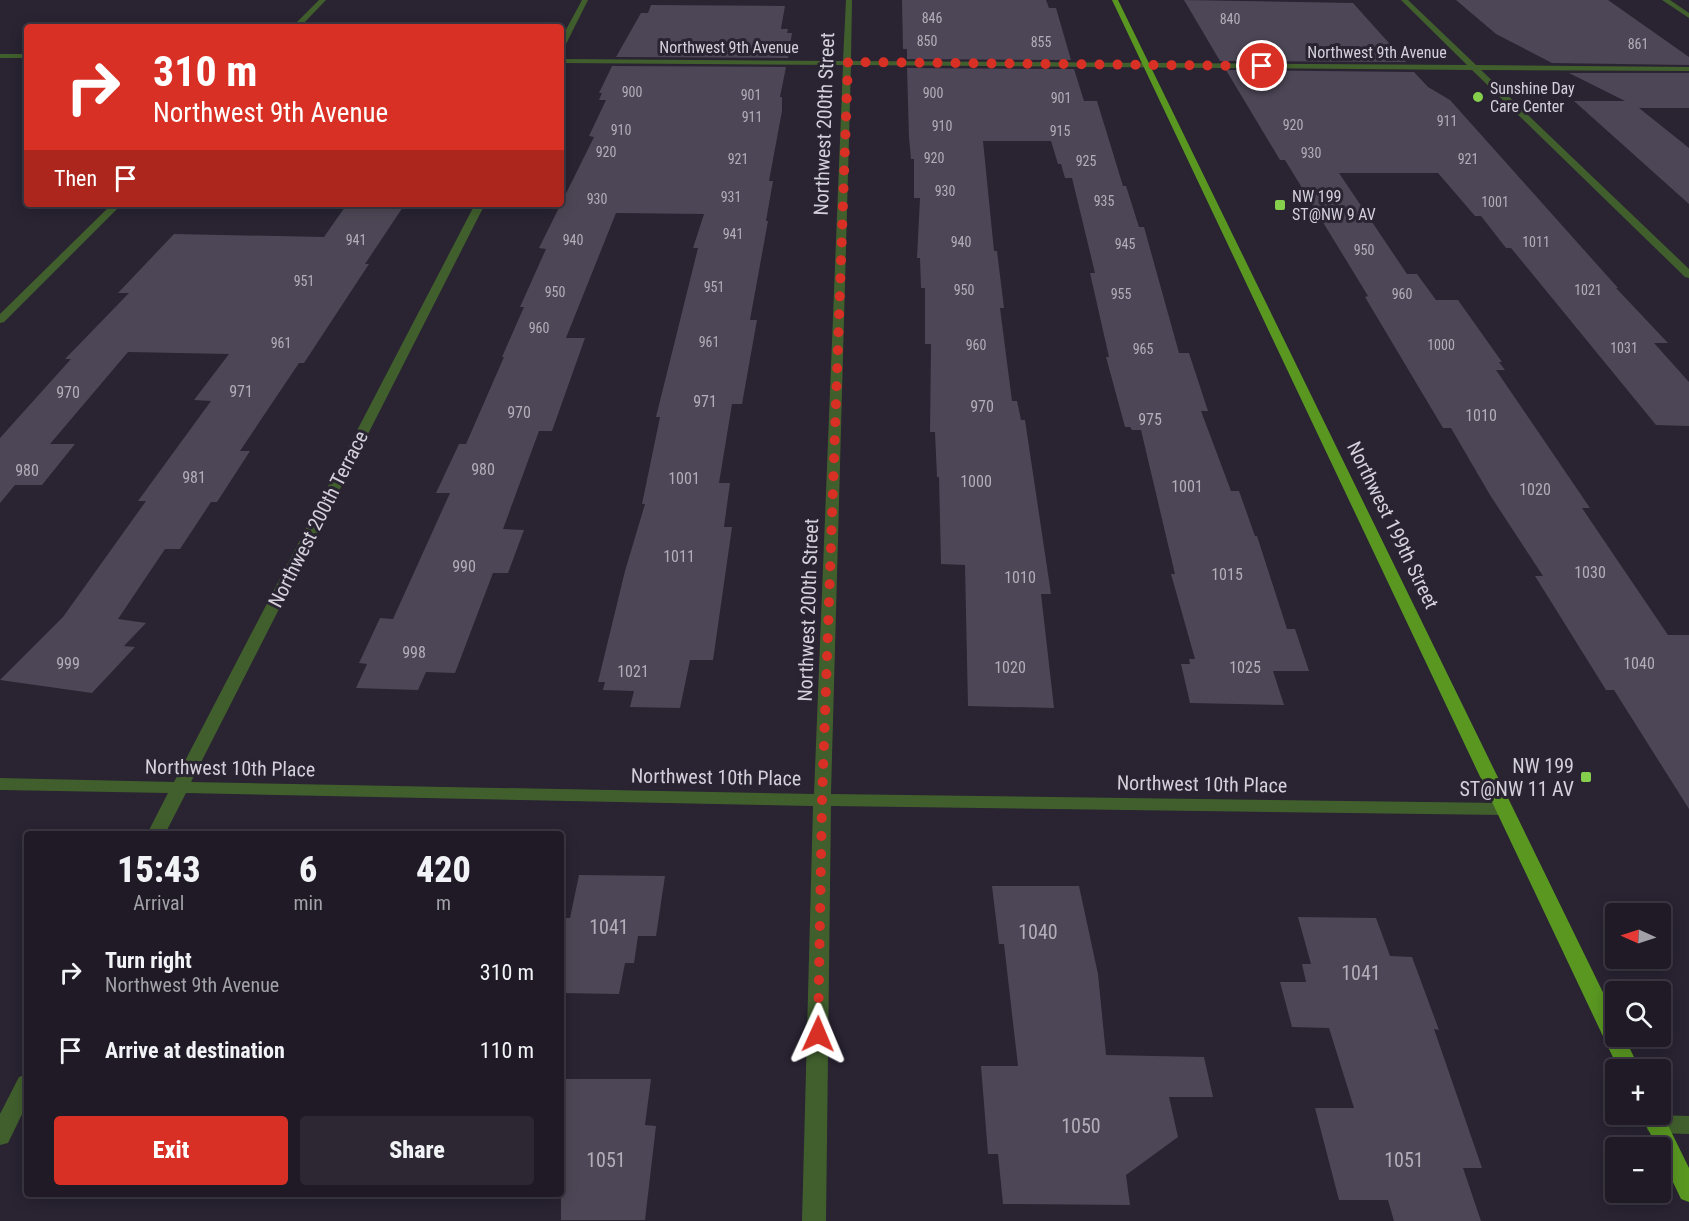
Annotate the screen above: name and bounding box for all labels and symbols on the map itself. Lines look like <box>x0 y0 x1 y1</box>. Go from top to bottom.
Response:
house number: 846 <box>922 10 942 26</box>
house number: 840 <box>1220 11 1240 27</box>
street label: Northwest 200th Street <box>809 32 839 216</box>
house number: 850 <box>917 33 937 49</box>
house number: 855 <box>1031 34 1051 50</box>
house number: 861 <box>1628 36 1648 52</box>
street label: Northwest 9th Avenue <box>659 38 799 57</box>
pin <box>1236 40 1287 91</box>
street label: Northwest 9th Avenue <box>1307 43 1447 62</box>
place label: Sunshine Day Care Center <box>1490 79 1575 116</box>
house number: 900 <box>622 84 642 100</box>
house number: 900 <box>923 85 943 101</box>
house number: 901 <box>741 87 761 103</box>
house number: 901 <box>1051 90 1071 106</box>
marker: Sunshine Day Care Center <box>1471 90 1485 104</box>
house number: 911 <box>742 109 762 125</box>
house number: 911 <box>1437 113 1457 129</box>
house number: 920 <box>1283 117 1303 133</box>
house number: 910 <box>932 118 952 134</box>
house number: 910 <box>611 122 631 138</box>
house number: 915 <box>1050 123 1070 139</box>
house number: 920 <box>596 144 616 160</box>
house number: 930 <box>1301 145 1321 161</box>
house number: 920 <box>924 150 944 166</box>
house number: 921 <box>728 151 748 167</box>
house number: 921 <box>1458 151 1478 167</box>
house number: 925 <box>1076 153 1096 169</box>
house number: 930 <box>935 183 955 199</box>
place label: NW 199 ST@NW 9 AV <box>1292 187 1376 224</box>
house number: 931 <box>721 189 741 205</box>
house number: 930 <box>587 191 607 207</box>
house number: 935 <box>1094 193 1114 209</box>
house number: 1001 <box>1481 194 1509 210</box>
marker: NW 199 ST@NW 9 AV <box>1273 198 1287 212</box>
house number: 941 <box>723 226 743 242</box>
house number: 941 <box>346 232 366 248</box>
house number: 940 <box>563 232 583 248</box>
house number: 940 <box>951 234 971 250</box>
house number: 1011 <box>1522 234 1550 250</box>
house number: 945 <box>1115 236 1135 252</box>
house number: 950 <box>1354 242 1374 258</box>
house number: 951 <box>294 273 314 289</box>
house number: 951 <box>704 279 724 295</box>
house number: 950 <box>954 282 974 298</box>
house number: 1021 <box>1574 282 1602 298</box>
house number: 950 <box>545 284 565 300</box>
house number: 955 <box>1111 286 1131 302</box>
house number: 960 <box>1392 286 1412 302</box>
house number: 960 <box>529 320 549 336</box>
house number: 961 <box>699 334 719 350</box>
house number: 961 <box>271 335 291 351</box>
house number: 960 <box>966 337 986 353</box>
house number: 1000 <box>1427 337 1455 353</box>
house number: 1031 <box>1610 340 1638 356</box>
house number: 965 <box>1133 341 1153 357</box>
house number: 971 <box>229 382 253 401</box>
house number: 970 <box>56 383 80 402</box>
house number: 971 <box>693 392 717 411</box>
house number: 970 <box>970 397 994 416</box>
house number: 970 <box>507 403 531 422</box>
house number: 1010 <box>1465 406 1497 425</box>
house number: 975 <box>1138 410 1162 429</box>
street label: Northwest 200th Terrace <box>263 427 373 611</box>
street label: Northwest 199th Street <box>1342 437 1444 613</box>
house number: 980 <box>471 460 495 479</box>
house number: 980 <box>15 461 39 480</box>
house number: 981 <box>182 468 206 487</box>
house number: 1001 <box>668 469 700 488</box>
house number: 1000 <box>960 472 992 491</box>
house number: 1001 <box>1171 477 1203 496</box>
house number: 1020 <box>1519 480 1551 499</box>
street label: Northwest 200th Street <box>793 518 823 702</box>
house number: 1011 <box>663 547 695 566</box>
house number: 990 <box>452 557 476 576</box>
house number: 1030 <box>1574 563 1606 582</box>
house number: 1015 <box>1211 565 1243 584</box>
house number: 1010 <box>1004 568 1036 587</box>
house number: 998 <box>402 643 426 662</box>
house number: 999 <box>56 654 80 673</box>
house number: 1040 <box>1623 654 1655 673</box>
house number: 1020 <box>994 658 1026 677</box>
house number: 1025 <box>1229 658 1261 677</box>
house number: 1021 <box>617 662 649 681</box>
place label: NW 199 ST@NW 11 AV <box>1459 754 1574 801</box>
street label: Northwest 10th Place <box>145 755 315 781</box>
street label: Northwest 10th Place <box>631 764 801 790</box>
marker: NW 199 ST@NW 11 AV <box>1579 770 1593 784</box>
street label: Northwest 10th Place <box>1117 771 1287 797</box>
north arrow <box>1605 903 1671 969</box>
house number: 1041 <box>589 915 629 939</box>
house number: 1040 <box>1018 920 1058 944</box>
house number: 1041 <box>1341 961 1381 985</box>
position arrow <box>786 1002 850 1066</box>
house number: 1050 <box>1061 1114 1101 1138</box>
house number: 1051 <box>586 1148 626 1172</box>
house number: 1051 <box>1384 1148 1424 1172</box>

